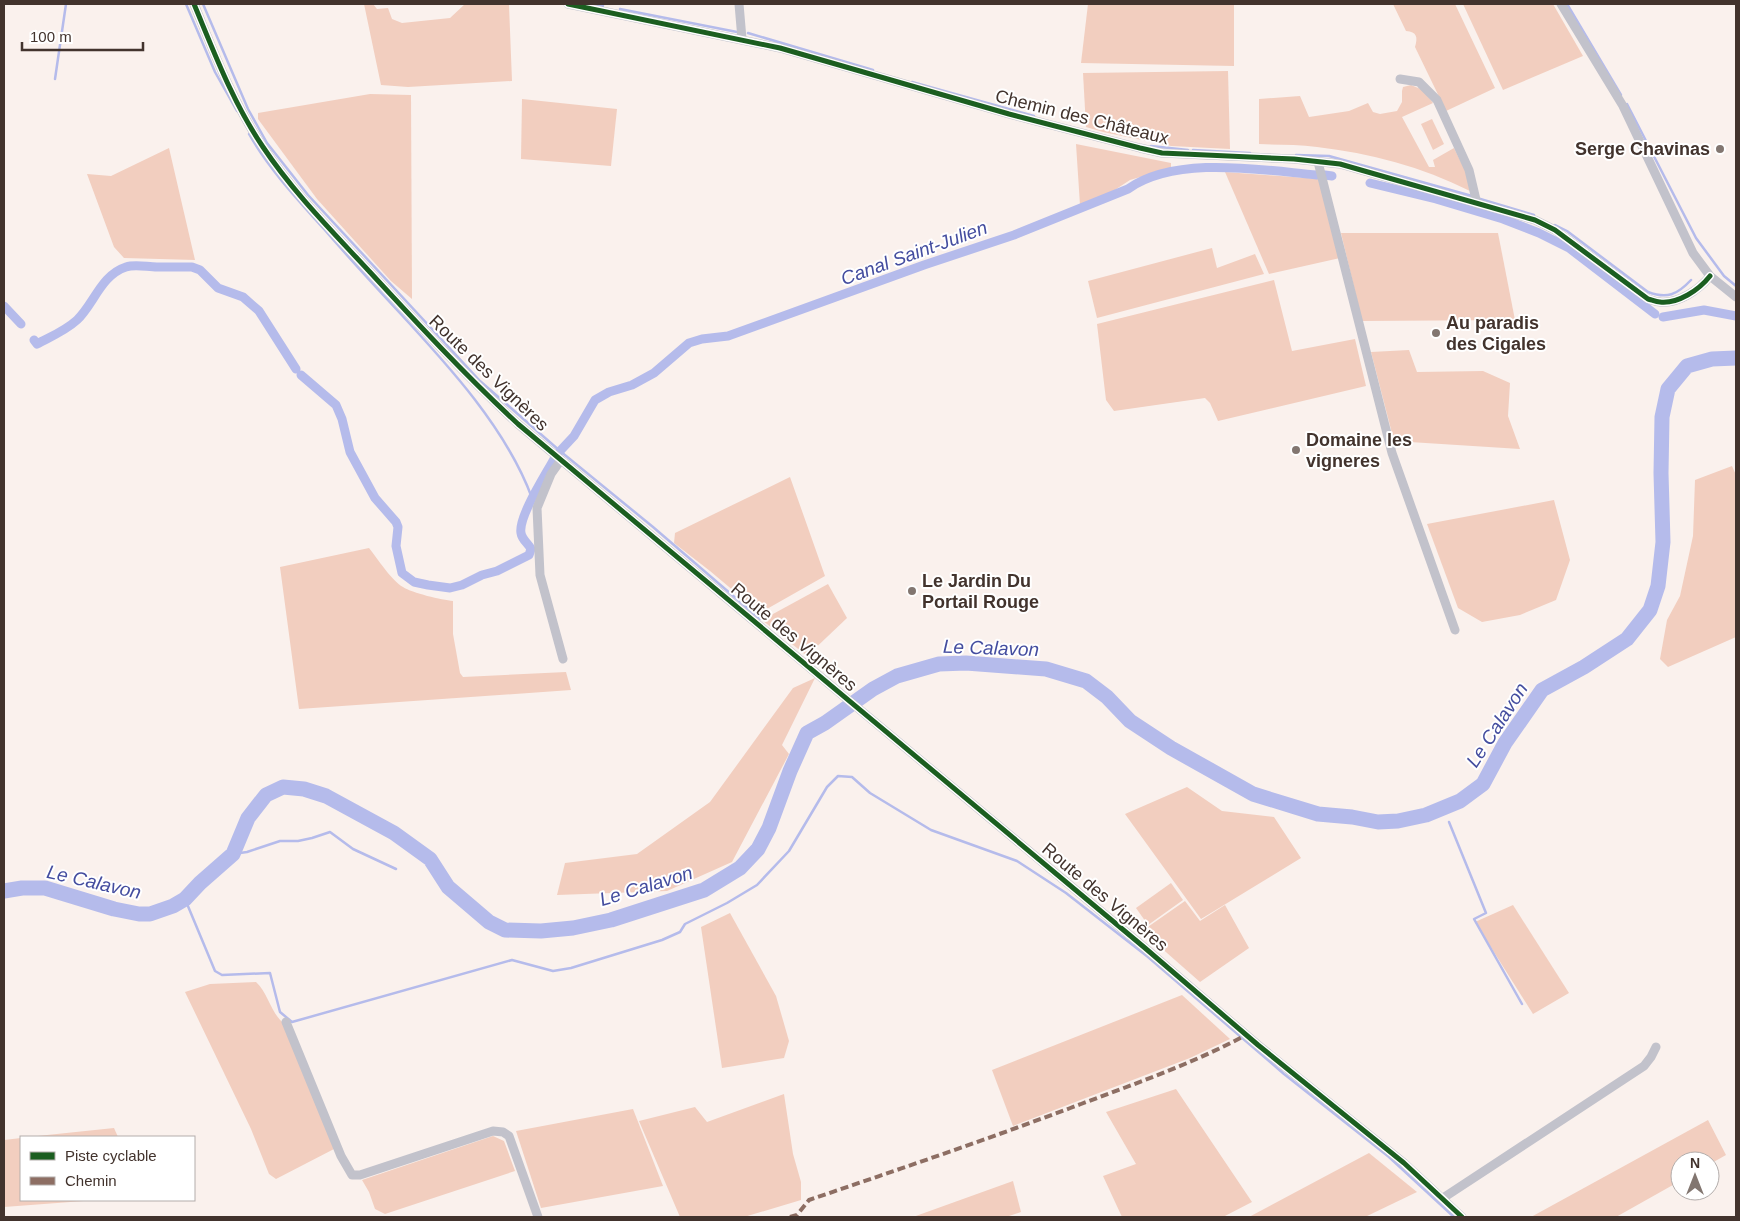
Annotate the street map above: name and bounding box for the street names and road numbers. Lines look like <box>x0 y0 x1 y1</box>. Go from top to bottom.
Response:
street label: Chemin des Châteaux <box>993 86 1171 148</box>
street label: Route des Vignères <box>425 311 553 435</box>
street label: Route des Vignères <box>727 579 861 695</box>
street label: Route des Vignères <box>1038 839 1172 955</box>

